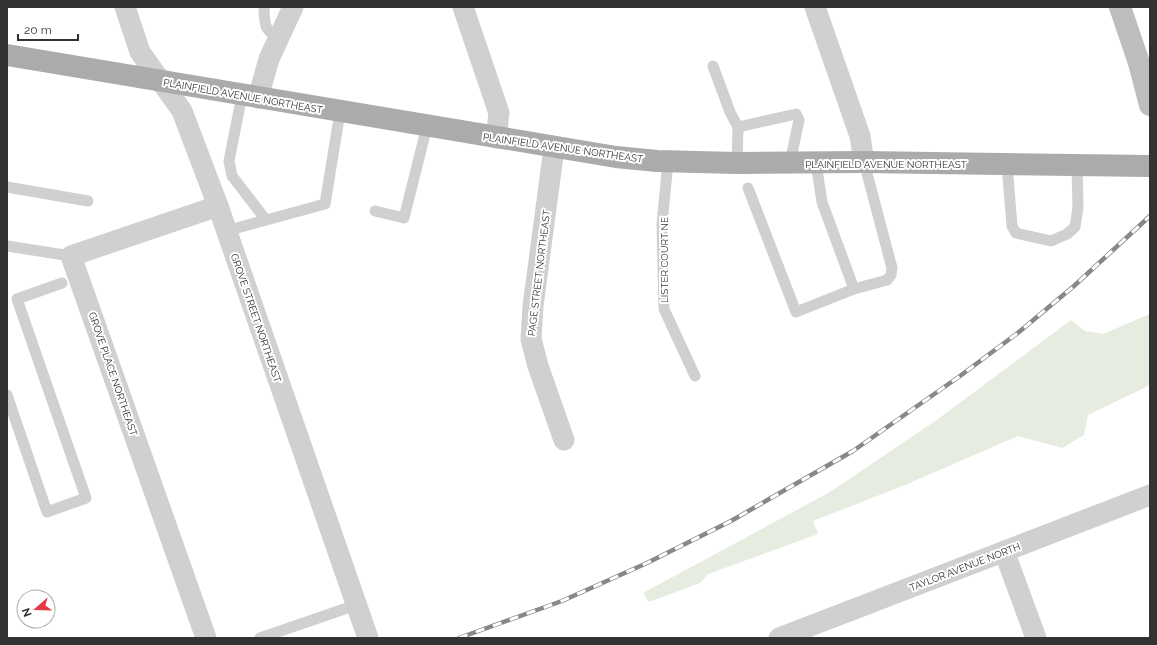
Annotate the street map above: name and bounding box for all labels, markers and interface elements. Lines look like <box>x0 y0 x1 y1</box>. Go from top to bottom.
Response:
scale bar <box>18 16 78 42</box>
text: 20 m <box>24 23 52 37</box>
street label: PLAINFIELD AVENUE NORTHEAST <box>162 77 324 115</box>
street label: PLAINFIELD AVENUE NORTHEAST <box>482 131 644 165</box>
street label: PLAINFIELD AVENUE NORTHEAST <box>805 159 967 170</box>
street label: PAGE STREET NORTHEAST <box>526 209 552 337</box>
street label: LISTER COURT NE <box>659 217 670 303</box>
street label: GROVE STREET NORTHEAST <box>229 252 283 384</box>
street label: GROVE PLACE NORTHEAST <box>87 311 139 437</box>
street label: TAYLOR AVENUE NORTH <box>908 541 1022 593</box>
north arrow <box>16 589 56 629</box>
text: N <box>20 606 35 618</box>

